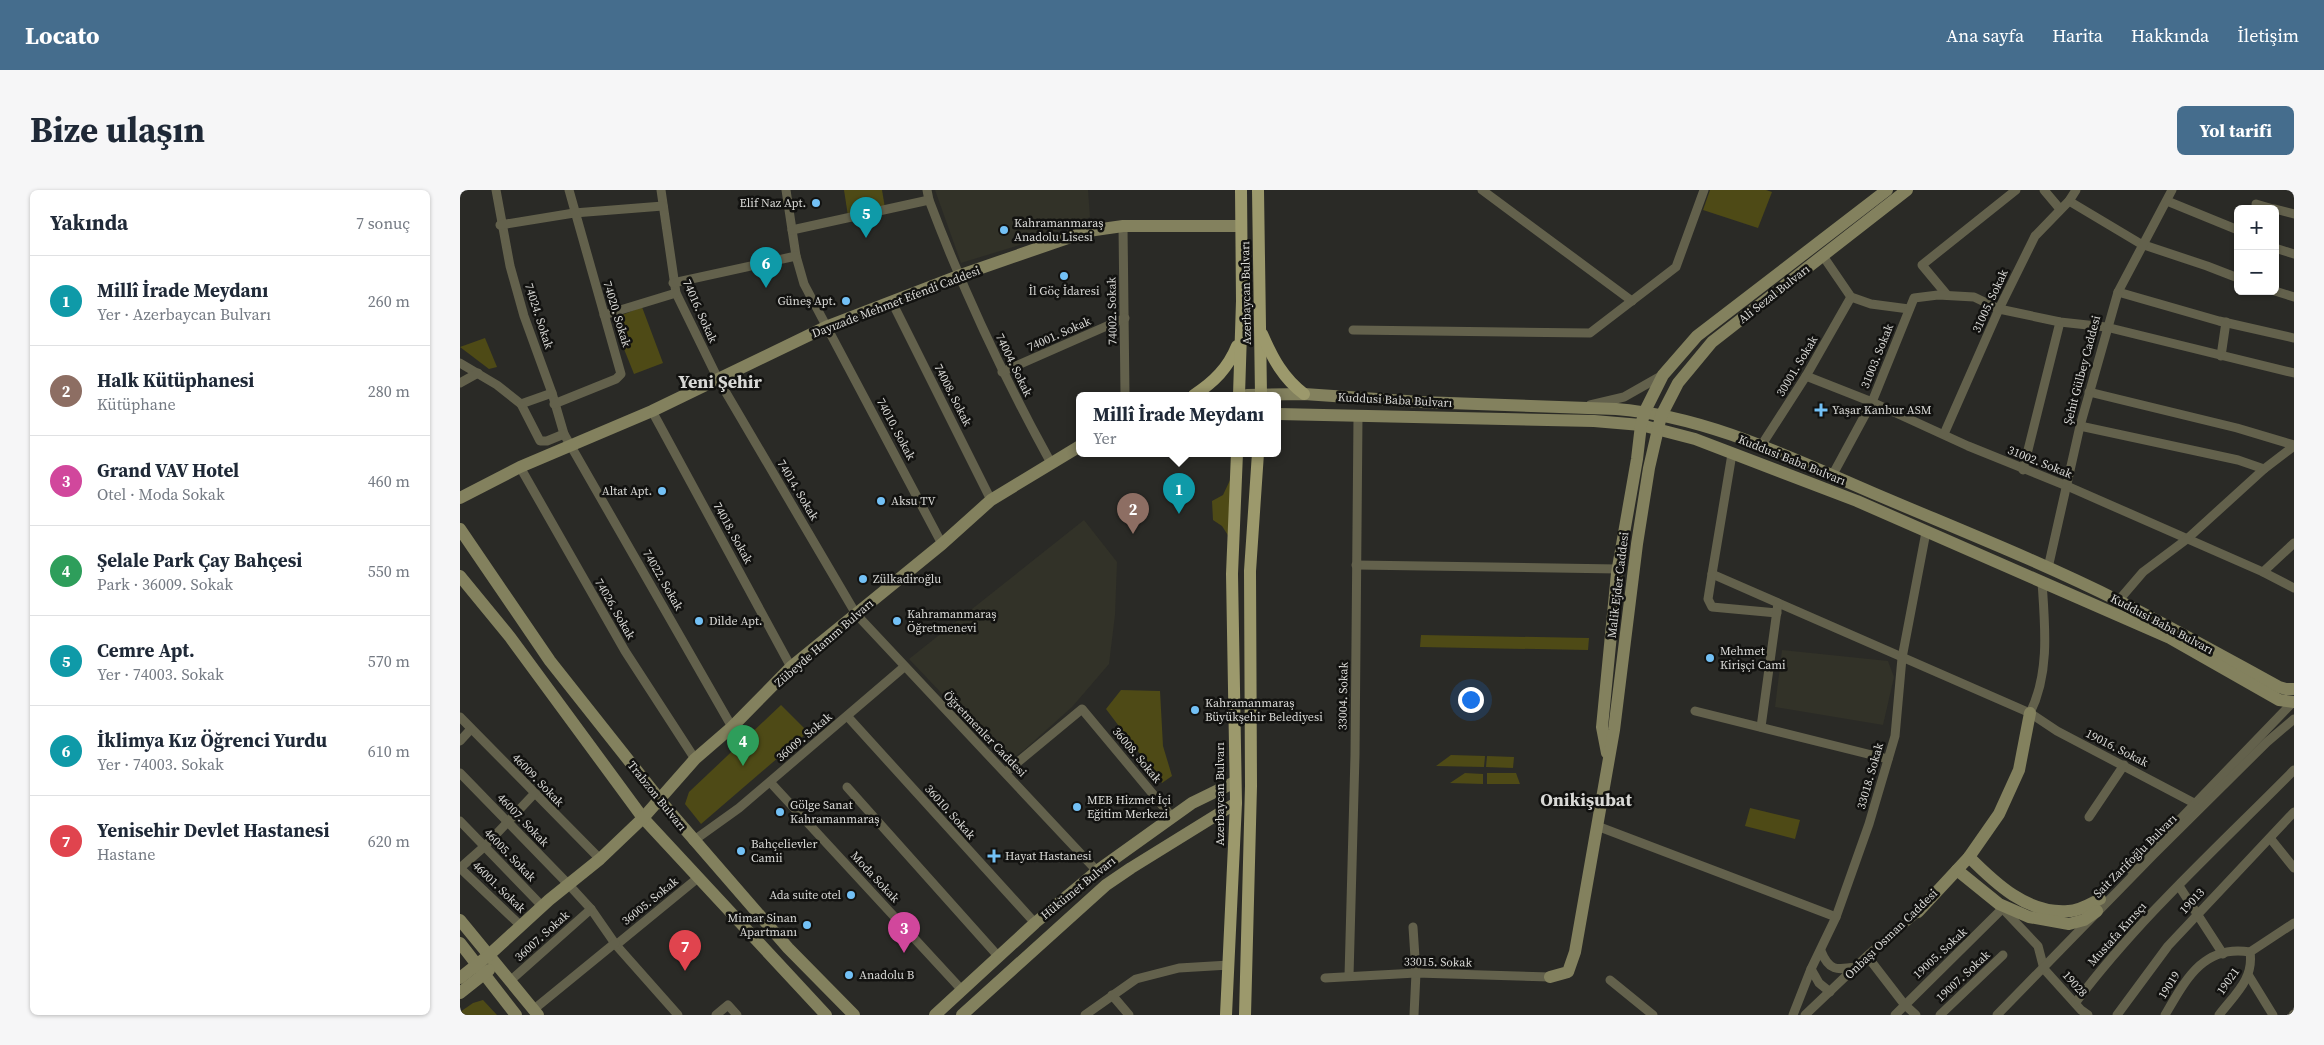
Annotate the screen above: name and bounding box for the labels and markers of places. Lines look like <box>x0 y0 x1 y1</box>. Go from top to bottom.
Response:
place label: Elif Naz Apt. <box>740 195 806 211</box>
marker: Elif Naz Apt. <box>810 197 822 209</box>
pin: 5 <box>850 197 882 238</box>
place label: Kahramanmaraş Anadolu Lisesi <box>1014 215 1103 245</box>
marker: Kahramanmaraş Anadolu Lisesi <box>998 224 1010 236</box>
pin: 6 <box>750 247 782 288</box>
marker: İl Göç İdaresi <box>1058 270 1070 282</box>
place label: İl Göç İdaresi <box>1028 283 1100 299</box>
place label: Güneş Apt. <box>777 293 836 309</box>
marker: Güneş Apt. <box>840 295 852 307</box>
place label: Yaşar Kanbur ASM <box>1832 402 1932 418</box>
marker: Yaşar Kanbur ASM <box>1814 403 1828 417</box>
pin: 1 <box>1163 473 1195 514</box>
place label: Altat Apt. <box>602 483 652 499</box>
marker: Altat Apt. <box>656 485 668 497</box>
place label: Aksu TV <box>891 493 936 509</box>
pin: 2 <box>1117 493 1149 534</box>
marker: Aksu TV <box>875 495 887 507</box>
place label: Zülkadiroğlu <box>873 571 941 587</box>
marker: Zülkadiroğlu <box>857 573 869 585</box>
place label: Kahramanmaraş Öğretmenevi <box>907 606 996 636</box>
place label: Dilde Apt. <box>709 613 762 629</box>
marker: Dilde Apt. <box>693 615 705 627</box>
marker: Kahramanmaraş Öğretmenevi <box>891 615 903 627</box>
place label: Mehmet Kirişçi Cami <box>1720 643 1786 673</box>
marker: Mehmet Kirişçi Cami <box>1704 652 1716 664</box>
place label: Kahramanmaraş Büyükşehir Belediyesi <box>1205 695 1323 725</box>
marker: Kahramanmaraş Büyükşehir Belediyesi <box>1189 704 1201 716</box>
pin: 4 <box>727 725 759 766</box>
place label: MEB Hizmet İçi Eğitim Merkezi <box>1087 792 1172 822</box>
place label: Gölge Sanat Kahramanmaraş <box>790 797 879 827</box>
marker: MEB Hizmet İçi Eğitim Merkezi <box>1071 801 1083 813</box>
marker: Gölge Sanat Kahramanmaraş <box>774 806 786 818</box>
place label: Bahçelievler Camii <box>751 836 817 866</box>
marker: Bahçelievler Camii <box>735 845 747 857</box>
place label: Hayat Hastanesi <box>1005 848 1092 864</box>
marker: Hayat Hastanesi <box>987 849 1001 863</box>
place label: Ada suite otel <box>769 887 841 903</box>
marker: Ada suite otel <box>845 889 857 901</box>
place label: Mimar Sinan Apartmanı <box>728 910 797 940</box>
pin: 3 <box>888 912 920 953</box>
marker: Mimar Sinan Apartmanı <box>801 919 813 931</box>
pin: 7 <box>669 930 701 971</box>
place label: Anadolu B <box>859 967 915 983</box>
marker: Anadolu B <box>843 969 855 981</box>

